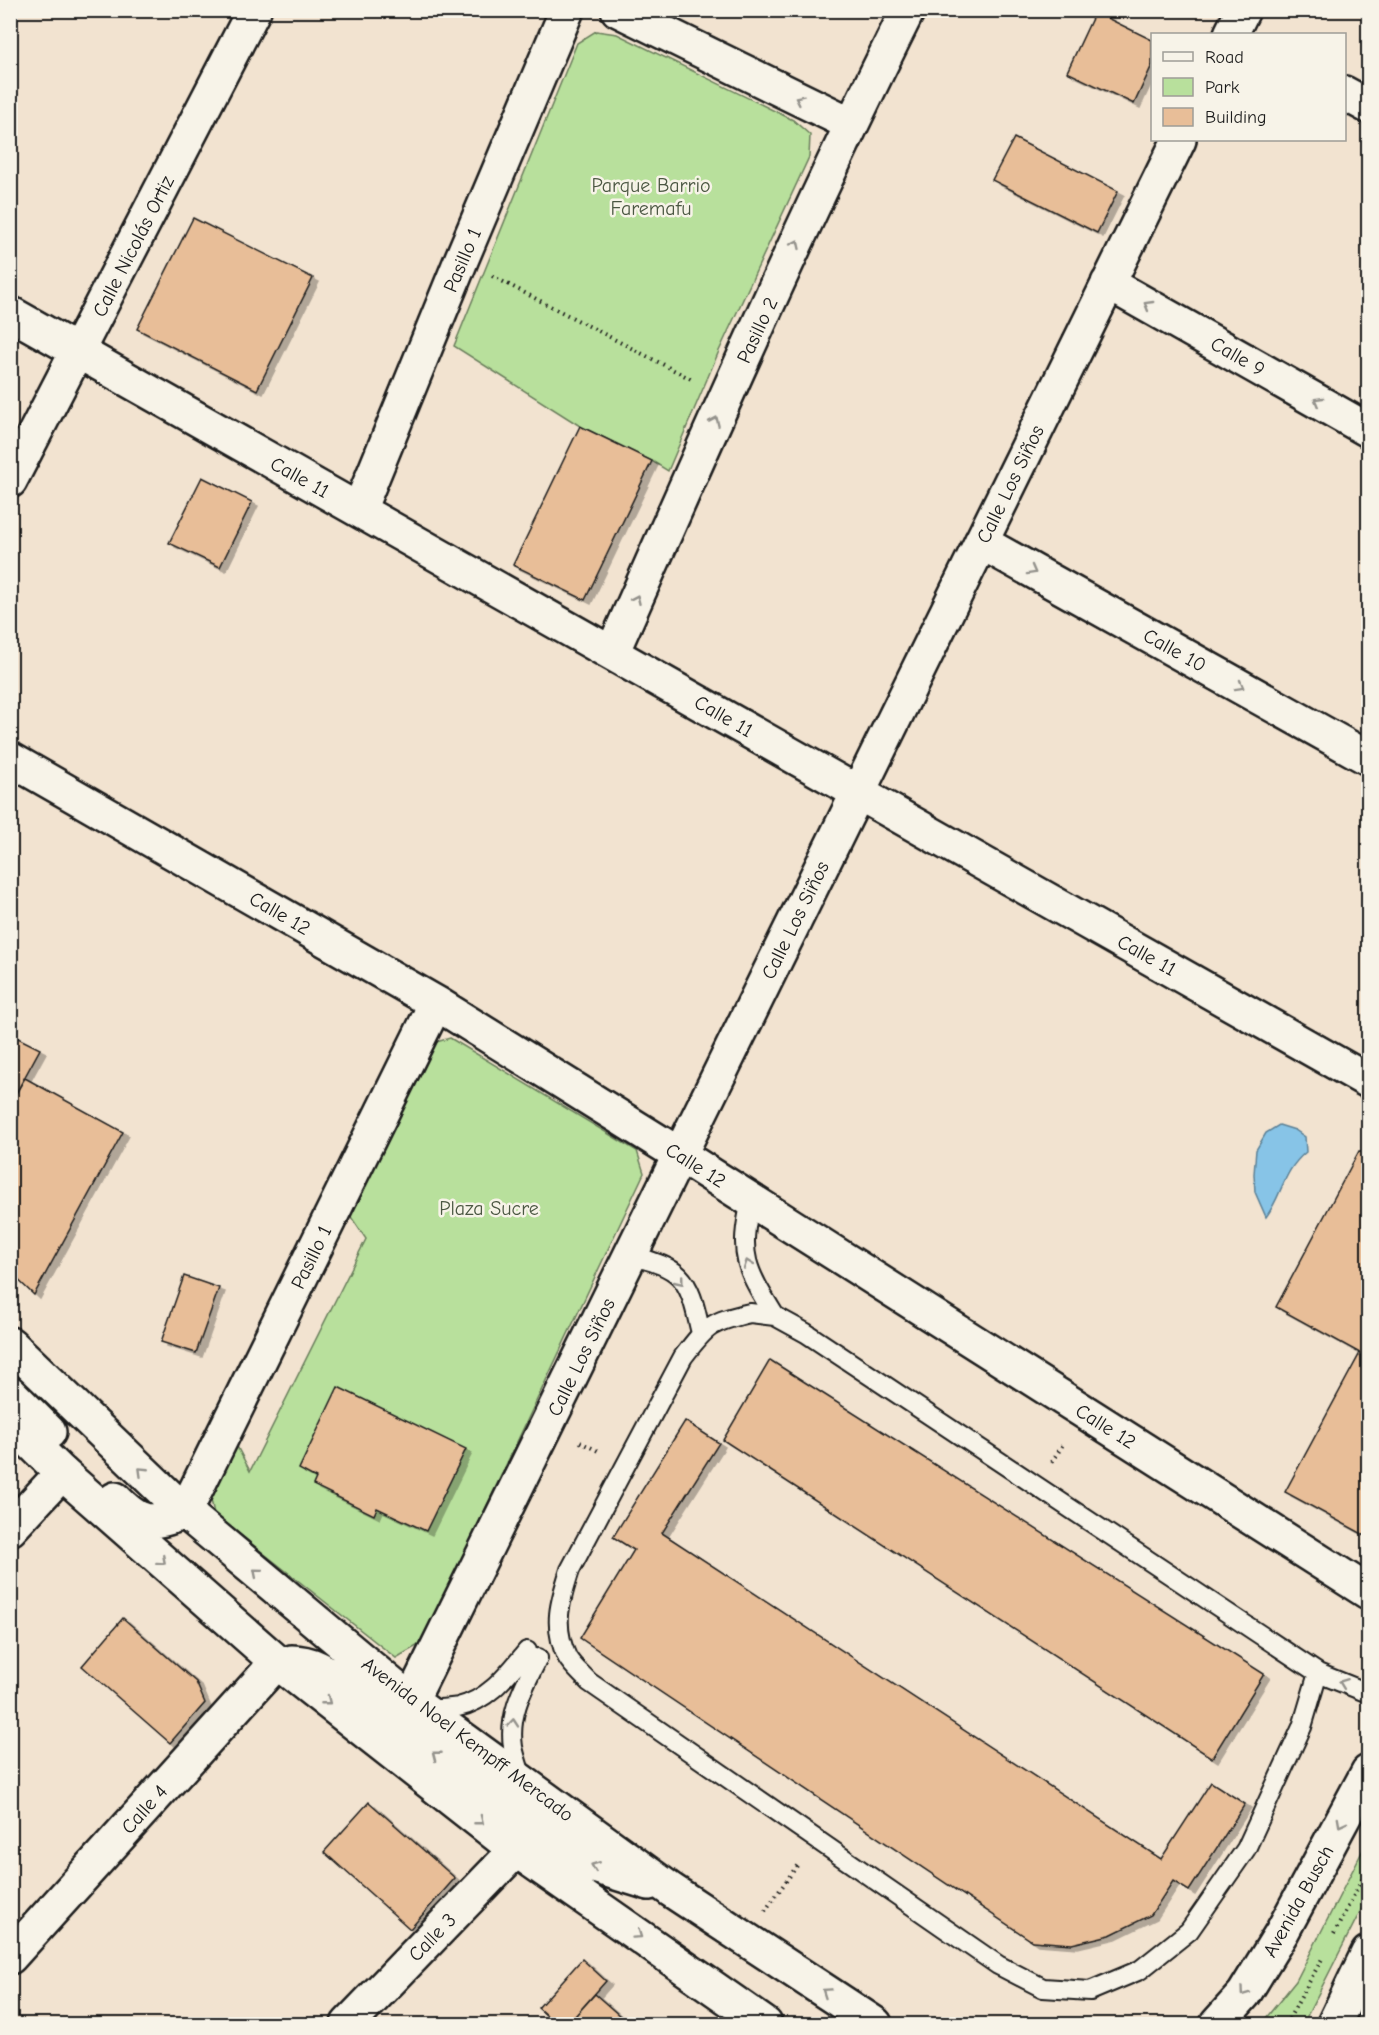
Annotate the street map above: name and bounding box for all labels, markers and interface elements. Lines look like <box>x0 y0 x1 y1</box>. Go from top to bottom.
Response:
legend <box>1151 33 1346 141</box>
text: Road <box>1205 47 1244 68</box>
text: Park <box>1205 77 1240 98</box>
one-way arrow <box>794 94 805 106</box>
text: Building <box>1205 107 1267 128</box>
street label: Calle Nicolás Ortiz <box>88 171 179 321</box>
park label: Parque Barrio Faremafu <box>591 174 711 220</box>
street label: Pasillo 1 <box>439 225 486 296</box>
one-way arrow <box>789 239 801 250</box>
street label: Pasillo 2 <box>732 294 783 367</box>
one-way arrow <box>1144 301 1154 312</box>
street label: Calle 9 <box>1207 332 1269 381</box>
one-way arrow <box>1313 397 1324 408</box>
one-way arrow <box>708 416 720 427</box>
street label: Calle Los Siños <box>972 421 1049 547</box>
street label: Calle 11 <box>266 452 333 503</box>
one-way arrow <box>1026 564 1037 575</box>
one-way arrow <box>628 595 640 606</box>
street label: Calle 10 <box>1139 624 1210 677</box>
one-way arrow <box>1233 679 1244 690</box>
street label: Calle 11 <box>690 690 757 742</box>
street label: Calle Los Siños <box>757 857 834 983</box>
street label: Calle 12 <box>245 887 314 940</box>
street label: Calle 11 <box>1113 930 1180 981</box>
street label: Calle 12 <box>661 1138 730 1193</box>
park label: Plaza Sucre <box>439 1197 539 1220</box>
street label: Pasillo 1 <box>286 1222 337 1293</box>
one-way arrow <box>743 1260 755 1271</box>
one-way arrow <box>673 1274 684 1285</box>
street label: Calle Los Siños <box>543 1294 620 1420</box>
street label: Calle 12 <box>1071 1399 1140 1454</box>
one-way arrow <box>139 1468 150 1479</box>
one-way arrow <box>155 1554 166 1565</box>
one-way arrow <box>253 1569 264 1580</box>
street label: Avenida Noel Kempff Mercado <box>357 1652 578 1827</box>
one-way arrow <box>1338 1678 1349 1690</box>
one-way arrow <box>320 1693 331 1704</box>
one-way arrow <box>506 1718 519 1728</box>
one-way arrow <box>432 1751 443 1762</box>
street label: Calle 4 <box>117 1780 172 1838</box>
one-way arrow <box>473 1814 484 1825</box>
one-way arrow <box>1337 1817 1348 1827</box>
street label: Avenida Busch <box>1258 1841 1339 1961</box>
one-way arrow <box>591 1861 602 1873</box>
street label: Calle 3 <box>404 1908 461 1966</box>
one-way arrow <box>632 1928 643 1939</box>
one-way arrow <box>1240 1986 1251 1997</box>
one-way arrow <box>822 1988 833 1999</box>

